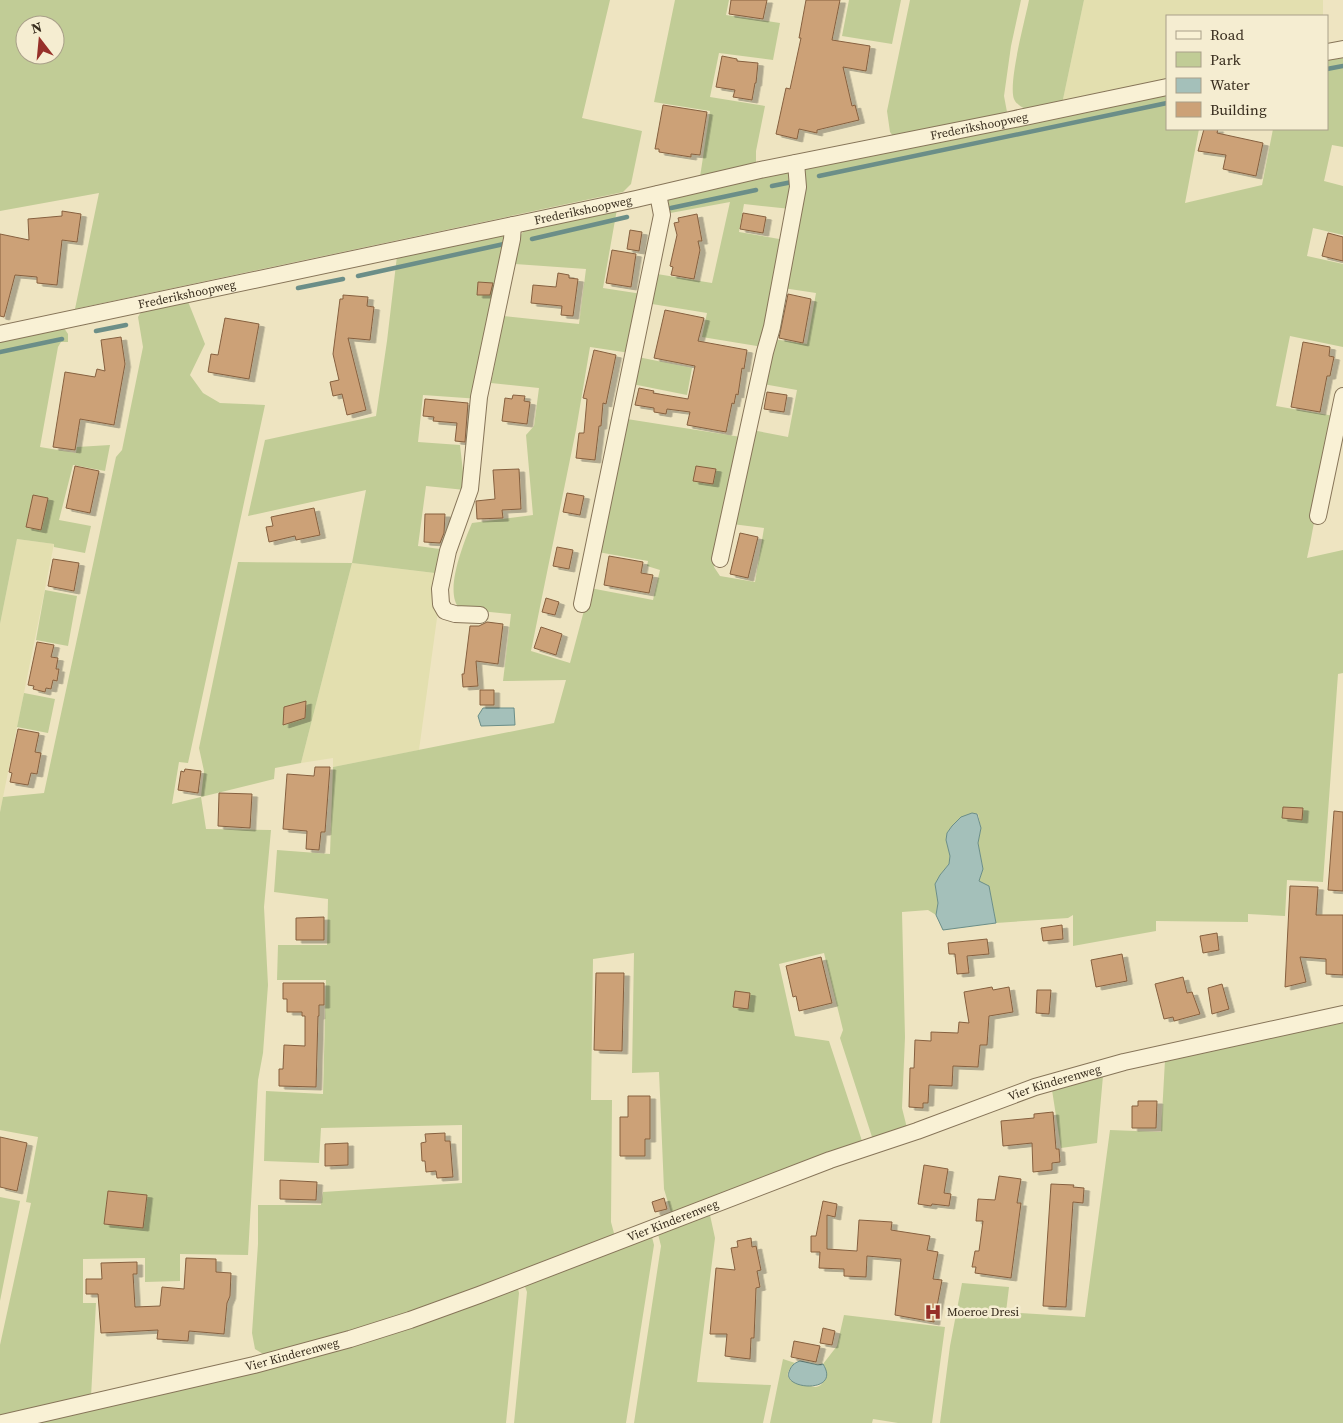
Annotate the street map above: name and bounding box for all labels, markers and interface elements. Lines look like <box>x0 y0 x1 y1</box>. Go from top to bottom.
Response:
north arrow <box>15 15 65 65</box>
legend <box>1166 15 1328 130</box>
text: N <box>29 16 44 39</box>
text: Road <box>1210 24 1244 45</box>
text: Park <box>1210 49 1242 70</box>
text: Water <box>1210 74 1251 95</box>
text: Building <box>1210 99 1267 120</box>
street label: Frederikshoopweg <box>929 108 1030 144</box>
street label: Frederikshoopweg <box>533 192 633 228</box>
street label: Frederikshoopweg <box>137 276 237 312</box>
street label: Vier Kinderenweg <box>1006 1061 1103 1104</box>
street label: Vier Kinderenweg <box>625 1196 721 1245</box>
hospital icon: Moeroe Dresi <box>923 1302 943 1322</box>
place label: Moeroe Dresi <box>947 1304 1020 1320</box>
street label: Vier Kinderenweg <box>244 1334 341 1375</box>

